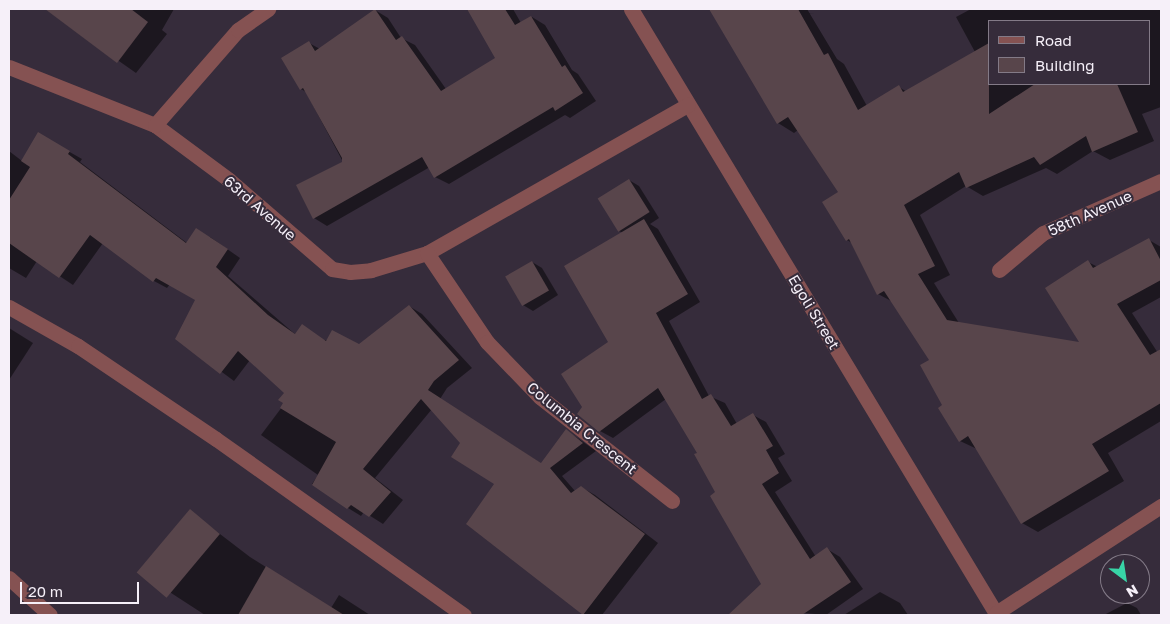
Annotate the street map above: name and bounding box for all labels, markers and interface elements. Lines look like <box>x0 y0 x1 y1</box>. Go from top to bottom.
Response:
legend <box>988 20 1150 85</box>
text: Road <box>1035 31 1072 49</box>
text: Building <box>1035 56 1095 74</box>
street label: 63rd Avenue <box>220 172 300 244</box>
street label: 58th Avenue <box>1045 187 1135 239</box>
street label: Egoli Street <box>785 271 843 353</box>
street label: Columbia Crescent <box>523 378 641 478</box>
north arrow <box>1100 554 1150 604</box>
scale bar <box>22 572 141 604</box>
text: N <box>1124 581 1141 601</box>
text: 20 m <box>28 582 63 600</box>

